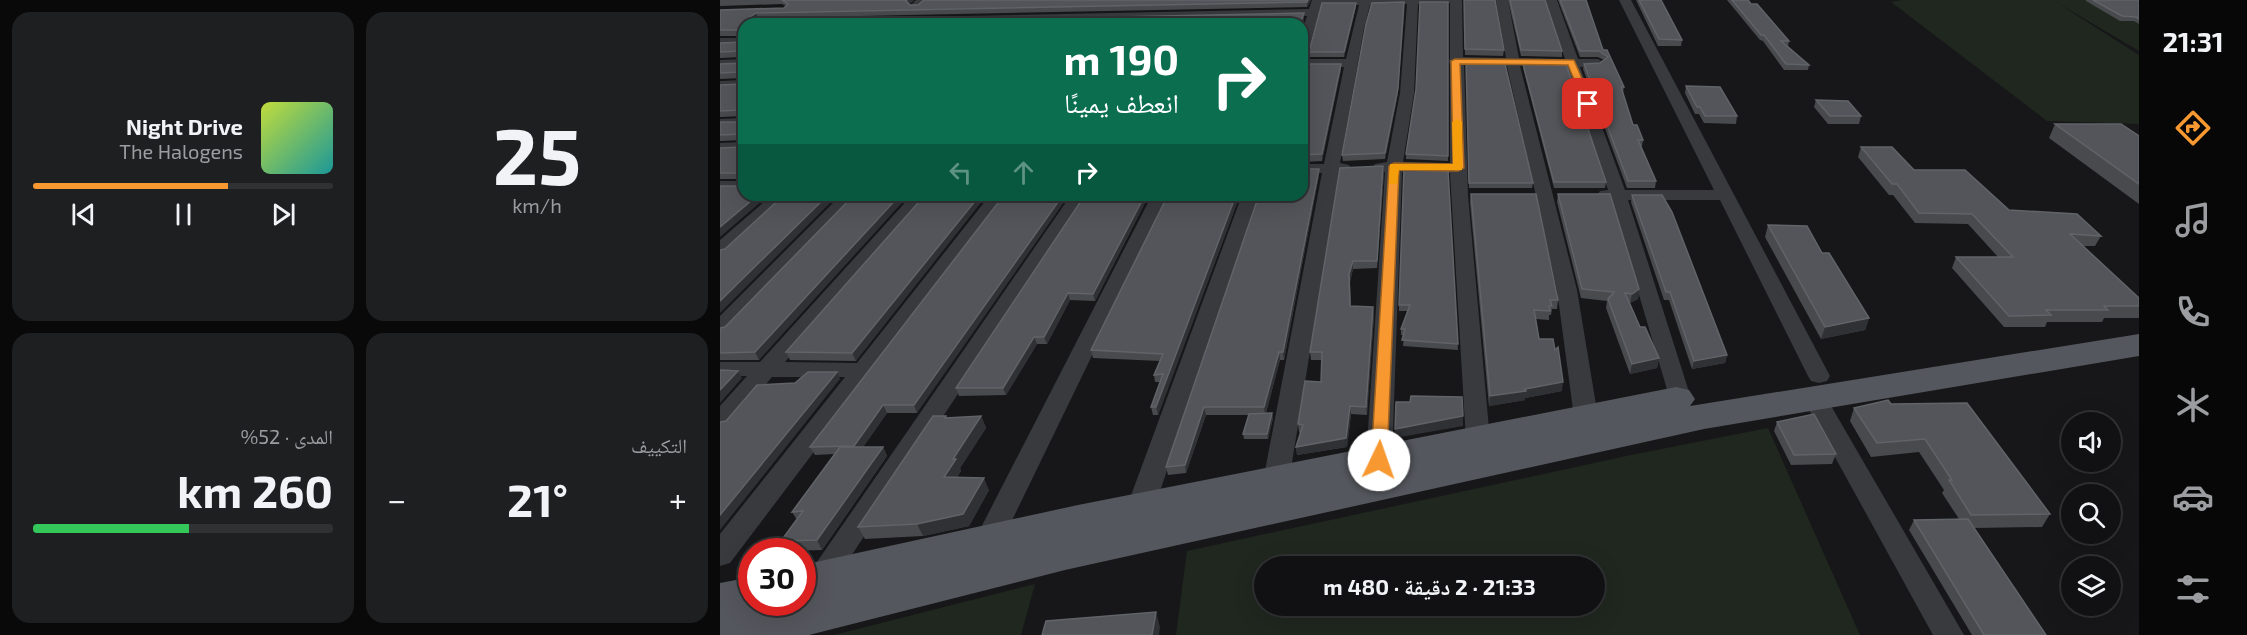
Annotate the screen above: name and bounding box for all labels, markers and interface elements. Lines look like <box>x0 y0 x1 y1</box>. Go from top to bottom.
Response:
text: 21:31 <box>2162 25 2224 57</box>
text: 190 m <box>1063 33 1179 83</box>
icon: right <box>1200 42 1278 120</box>
pin <box>1562 78 1613 129</box>
text: انعطف يمينًا <box>1064 86 1179 118</box>
icon: arrive <box>1571 87 1604 120</box>
text: 25 <box>493 107 581 201</box>
icon: directions <box>2172 107 2214 149</box>
text: Night Drive <box>126 113 243 139</box>
text: The Halogens <box>119 139 243 163</box>
icon: left <box>944 156 977 189</box>
icon: ahead <box>1007 156 1040 189</box>
icon: right <box>1070 156 1103 189</box>
text: km/h <box>512 193 562 217</box>
icon: previous <box>67 198 100 231</box>
icon: pause <box>167 198 200 231</box>
icon: next <box>267 198 300 231</box>
icon: music <box>2172 199 2214 241</box>
icon: phone <box>2172 291 2214 333</box>
icon: climate <box>2172 384 2214 426</box>
map controls <box>2061 412 2121 616</box>
button: sound <box>2061 412 2121 472</box>
text: المدى · 52% <box>240 424 333 448</box>
position arrow <box>1347 428 1411 492</box>
text: التكييف <box>631 433 687 457</box>
text: 260 km <box>177 463 333 517</box>
text: 21° <box>507 472 568 526</box>
icon: car <box>2172 476 2214 518</box>
text: − <box>387 479 406 519</box>
text: + <box>669 479 687 519</box>
button: search <box>2061 484 2121 544</box>
speed limit sign: 30 <box>738 538 816 616</box>
button: layers <box>2061 556 2121 616</box>
icon: filters <box>2172 568 2214 610</box>
text: 21:33 · 2 دقيقة · 480 m <box>1323 573 1536 599</box>

